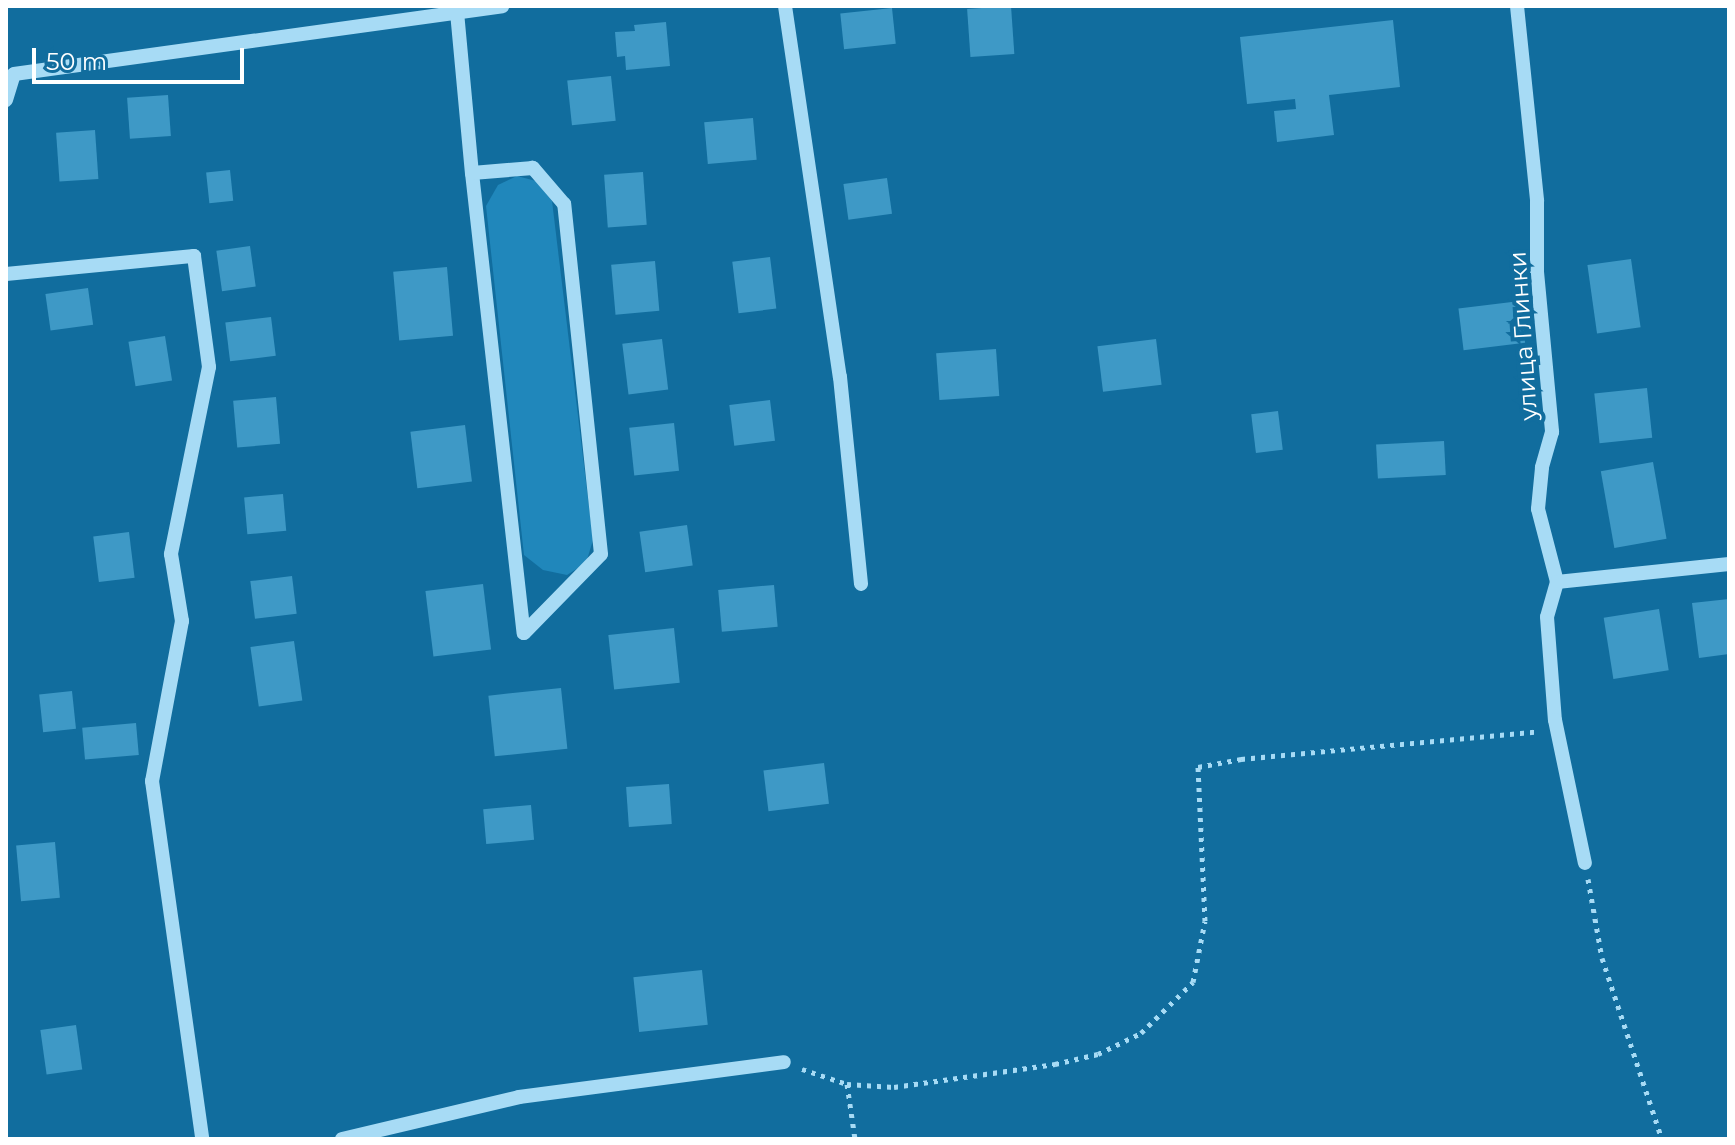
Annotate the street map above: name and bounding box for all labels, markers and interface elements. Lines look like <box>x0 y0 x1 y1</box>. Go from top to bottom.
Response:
scale bar <box>36 32 248 82</box>
text: 50 m <box>46 47 107 76</box>
street label: улица Глинки <box>1503 250 1543 422</box>

